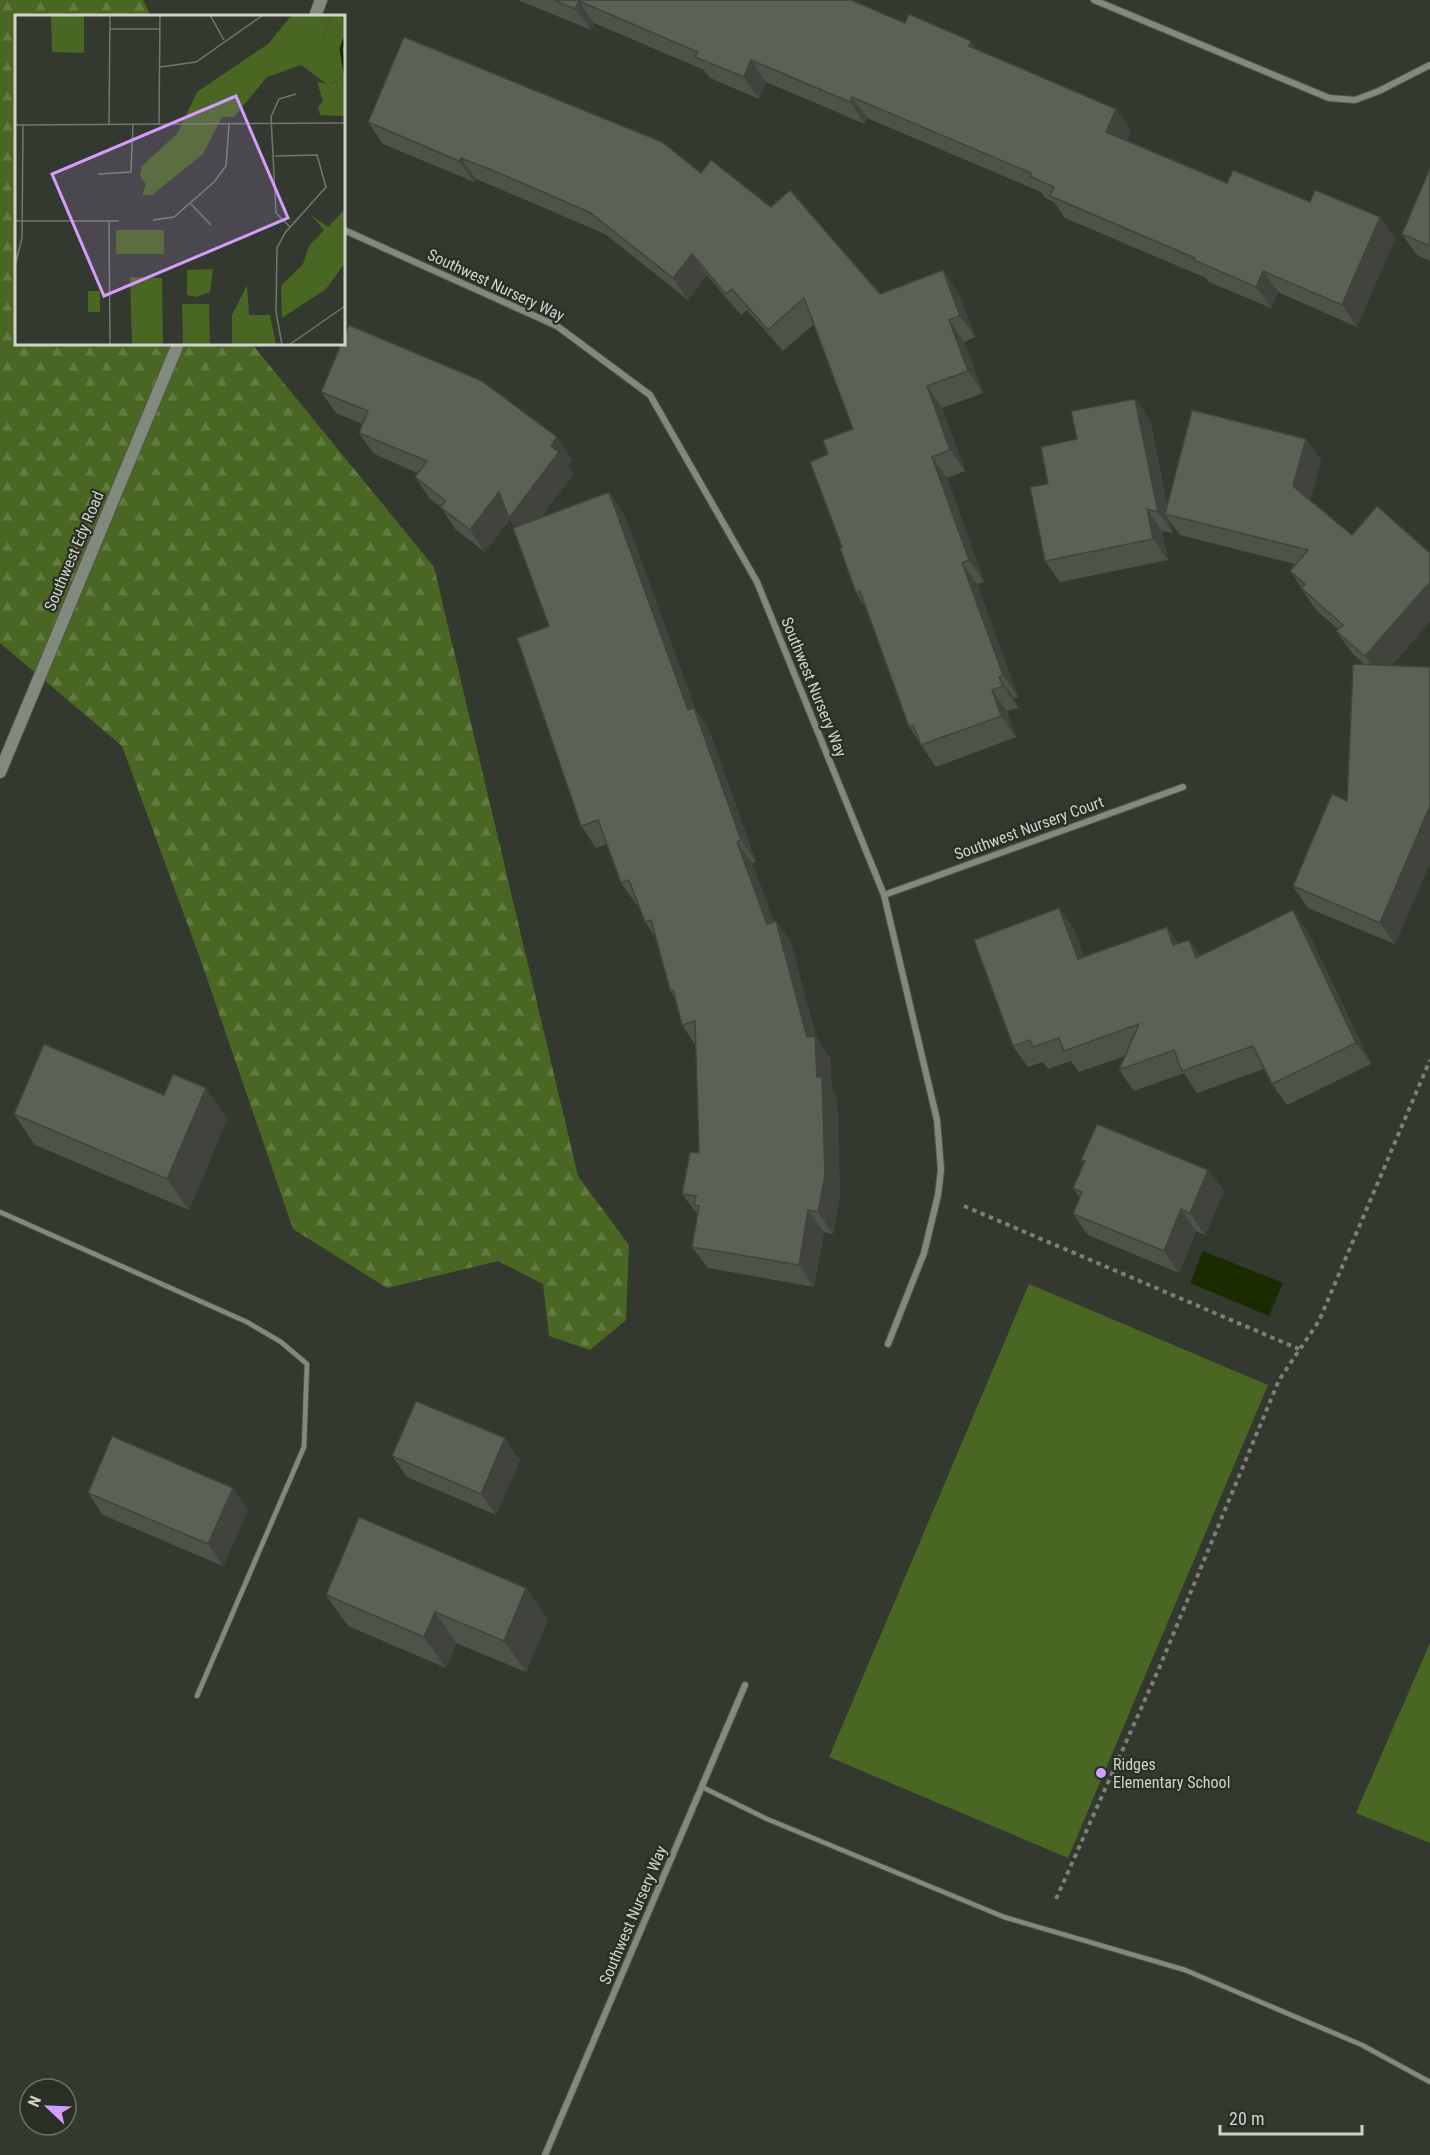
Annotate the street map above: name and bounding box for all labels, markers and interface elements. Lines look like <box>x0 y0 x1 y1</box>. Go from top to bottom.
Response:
inset map <box>15 15 345 345</box>
street label: Southwest Nursery Way <box>424 245 568 325</box>
street label: Southwest Edy Road <box>40 488 108 614</box>
street label: Southwest Nursery Way <box>777 614 851 760</box>
street label: Southwest Nursery Court <box>952 792 1107 864</box>
place label: Ridges Elementary School <box>1113 1755 1230 1792</box>
marker: Ridges Elementary School <box>1094 1766 1108 1780</box>
street label: Southwest Nursery Way <box>595 1842 671 1987</box>
north arrow <box>18 2077 78 2137</box>
text: N <box>24 2093 45 2110</box>
scale bar <box>1220 2098 1362 2136</box>
text: 20 m <box>1229 2108 1264 2129</box>

